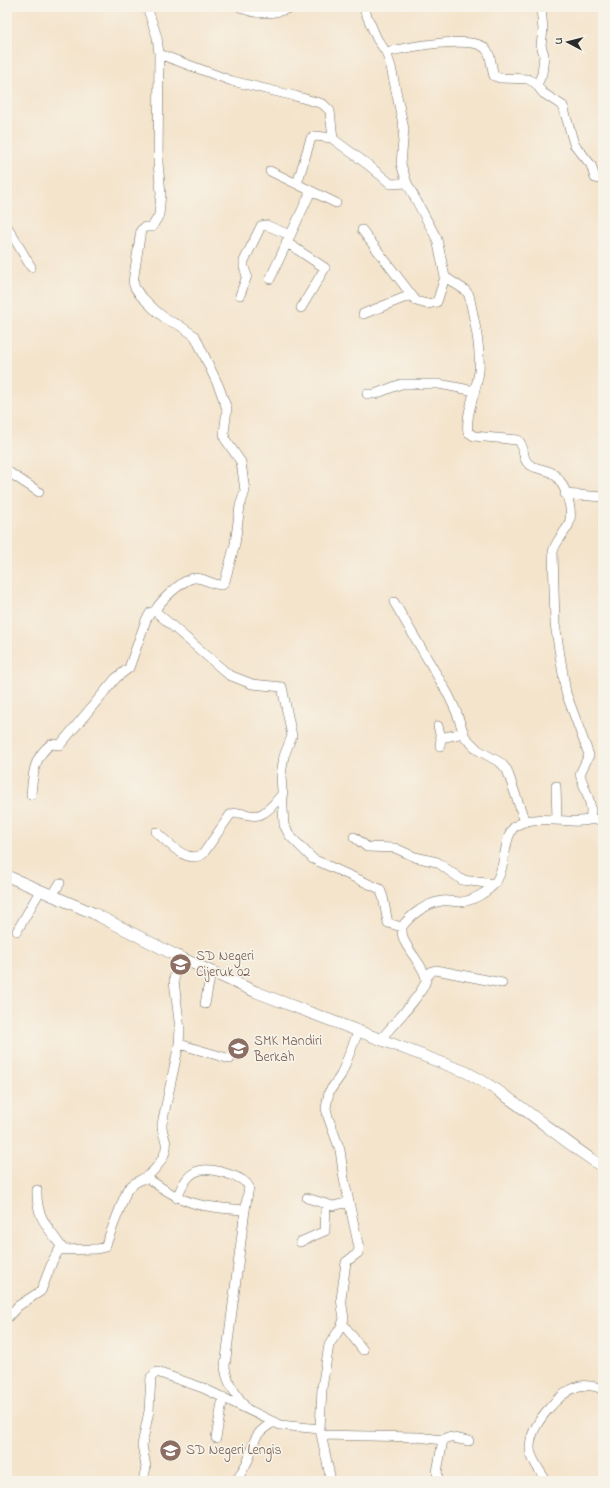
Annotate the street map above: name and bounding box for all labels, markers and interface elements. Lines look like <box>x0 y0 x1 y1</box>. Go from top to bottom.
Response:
north arrow <box>548 22 588 62</box>
text: U <box>551 36 567 45</box>
place label: SD Negeri Cijeruk 02 <box>196 946 254 983</box>
school or university icon: SD Negeri Cijeruk 02 <box>168 951 194 977</box>
place label: SMK Mandiri Berkah <box>253 1031 322 1068</box>
school or university icon: SMK Mandiri Berkah <box>226 1036 252 1062</box>
school or university icon: SD Negeri Lengis <box>157 1437 183 1463</box>
place label: SD Negeri Lengis <box>186 1440 282 1462</box>

